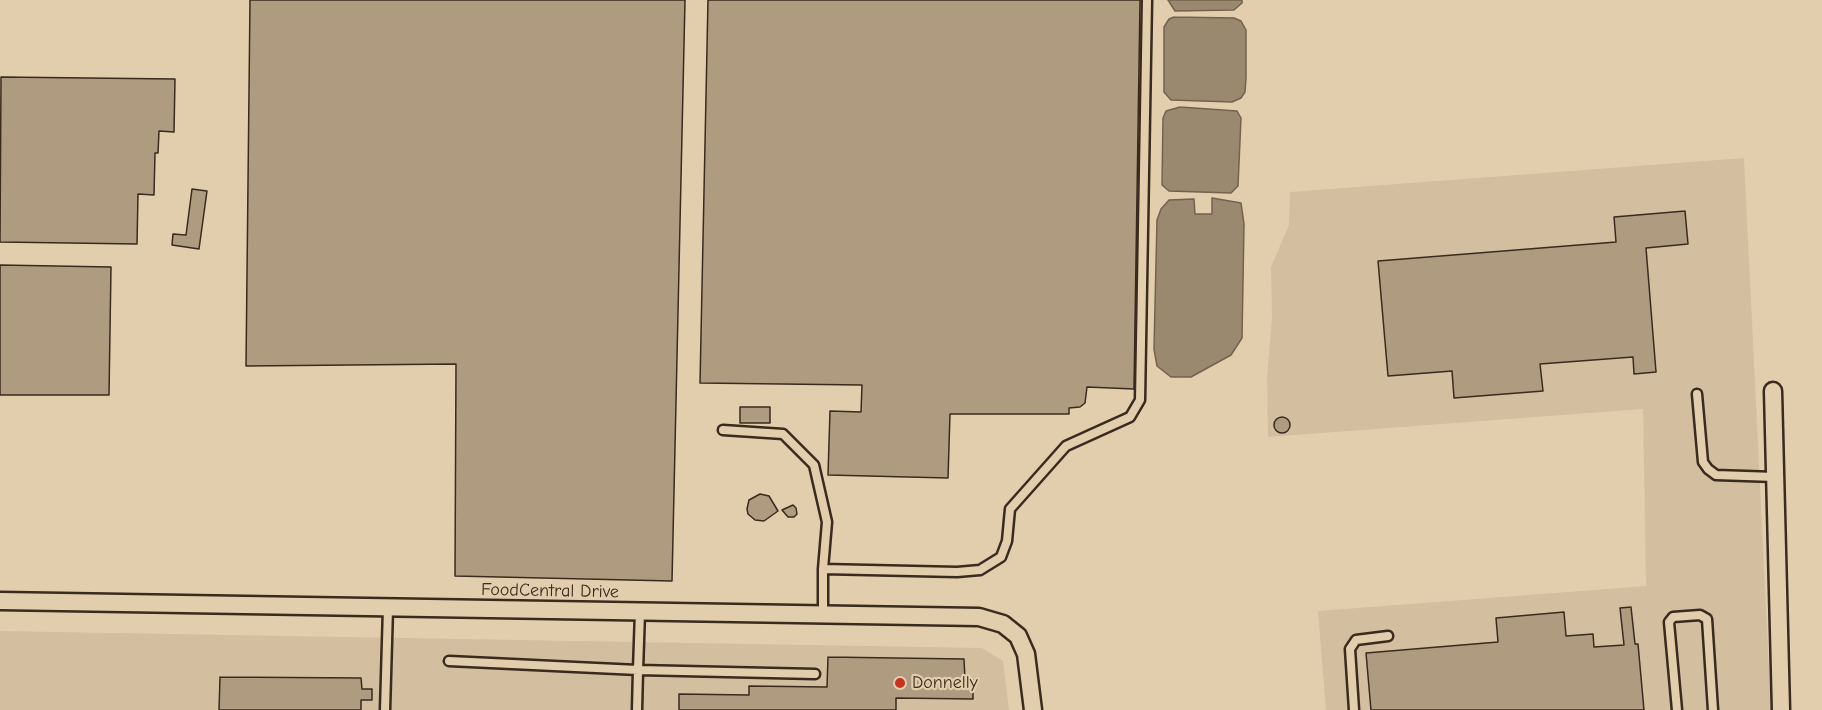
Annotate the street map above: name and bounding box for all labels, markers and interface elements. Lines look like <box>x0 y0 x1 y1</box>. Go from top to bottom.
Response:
street label: FoodCentral Drive <box>481 579 619 603</box>
place label: Donnelly <box>912 672 978 694</box>
marker: Donnelly <box>893 676 907 690</box>

